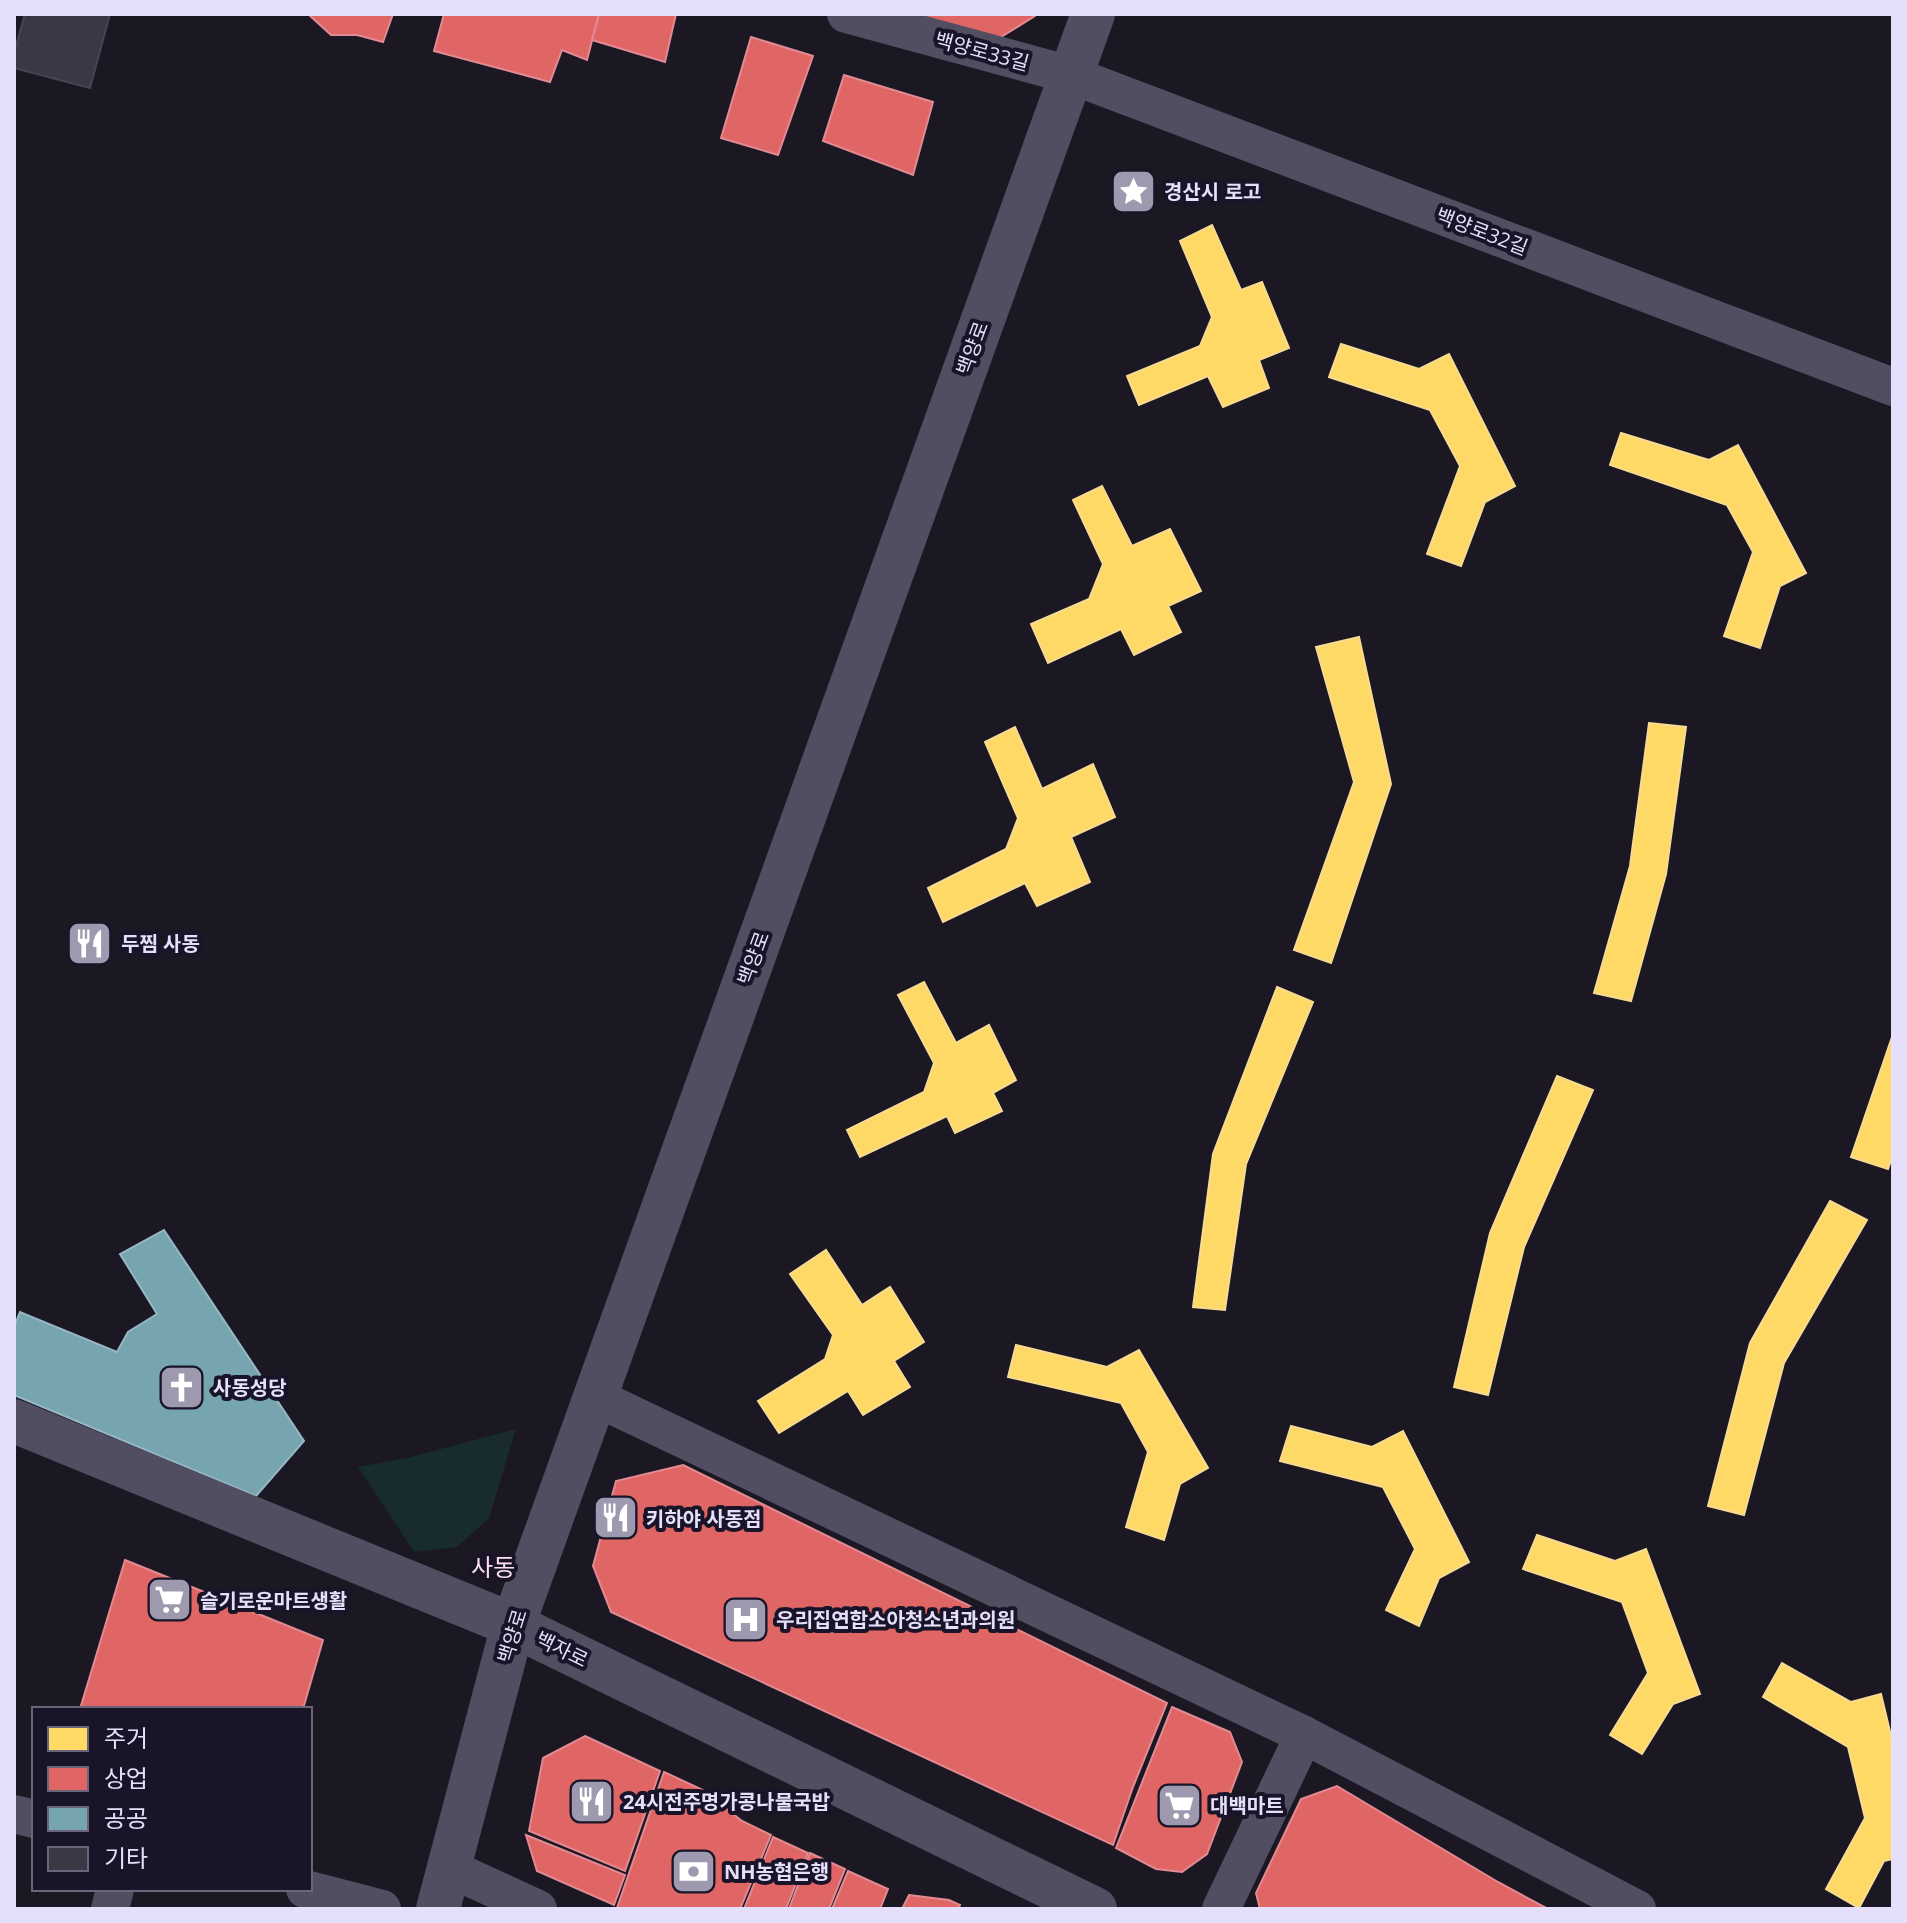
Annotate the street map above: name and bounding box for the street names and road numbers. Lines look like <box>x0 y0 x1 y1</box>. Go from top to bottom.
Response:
street label: 백양로33길 <box>932 25 1032 77</box>
street label: 백양로32길 <box>1432 201 1532 261</box>
street label: 백양로 <box>950 317 994 379</box>
street label: 백양로 <box>731 927 775 989</box>
street label: 백양로 <box>491 1606 533 1666</box>
street label: 백자로 <box>531 1625 593 1673</box>

